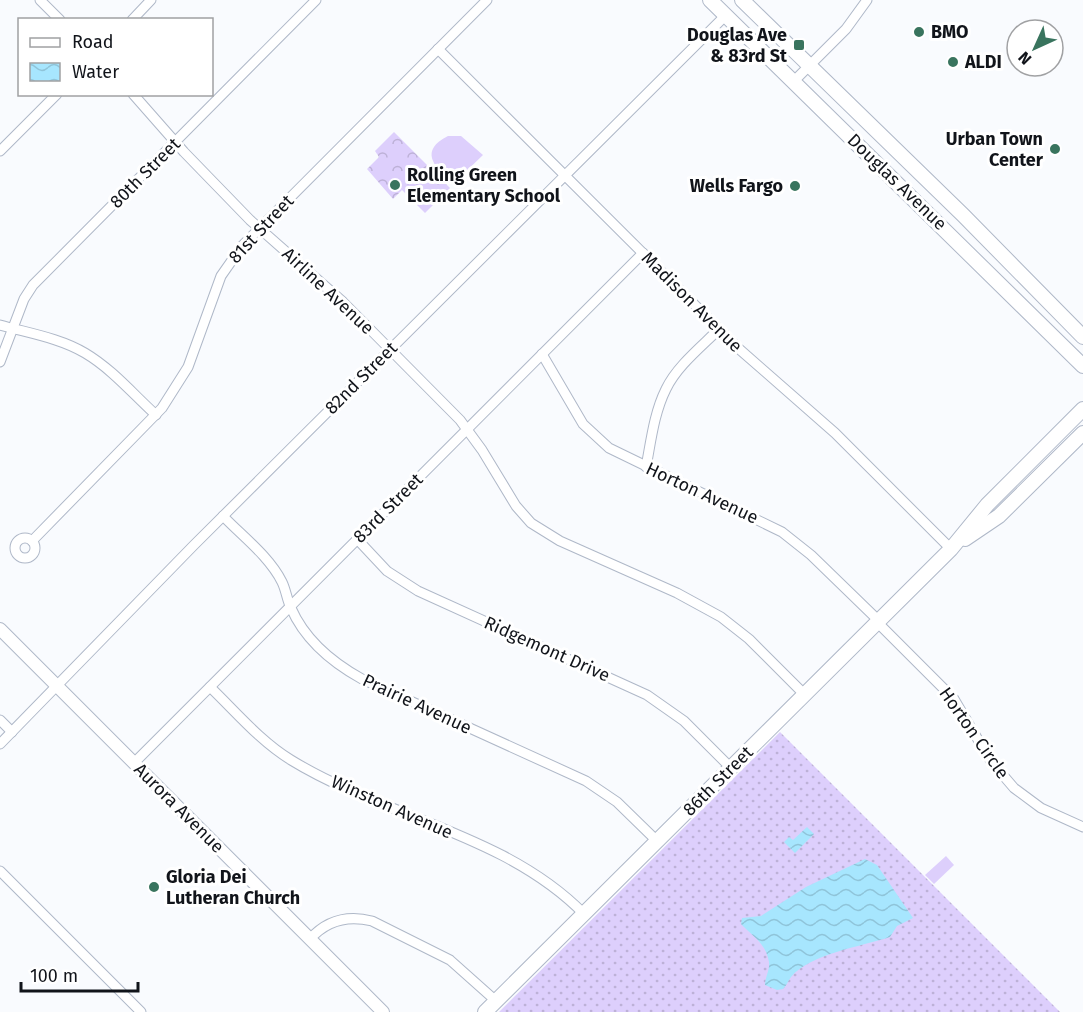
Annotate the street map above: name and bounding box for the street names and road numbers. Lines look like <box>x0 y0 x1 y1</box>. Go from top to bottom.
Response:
street label: Douglas Avenue <box>843 129 951 235</box>
street label: 80th Street <box>105 133 185 213</box>
street label: 81st Street <box>224 190 299 268</box>
street label: Airline Avenue <box>278 243 378 339</box>
street label: Madison Avenue <box>637 247 747 357</box>
street label: 82nd Street <box>320 337 402 419</box>
street label: Horton Avenue <box>642 457 762 529</box>
street label: 83rd Street <box>349 468 428 547</box>
street label: Ridgemont Drive <box>481 611 613 687</box>
street label: Prairie Avenue <box>359 669 475 739</box>
street label: Horton Circle <box>934 683 1014 783</box>
street label: 86th Street <box>678 741 758 821</box>
street label: Aurora Avenue <box>129 758 229 858</box>
street label: Winston Avenue <box>328 770 456 844</box>

